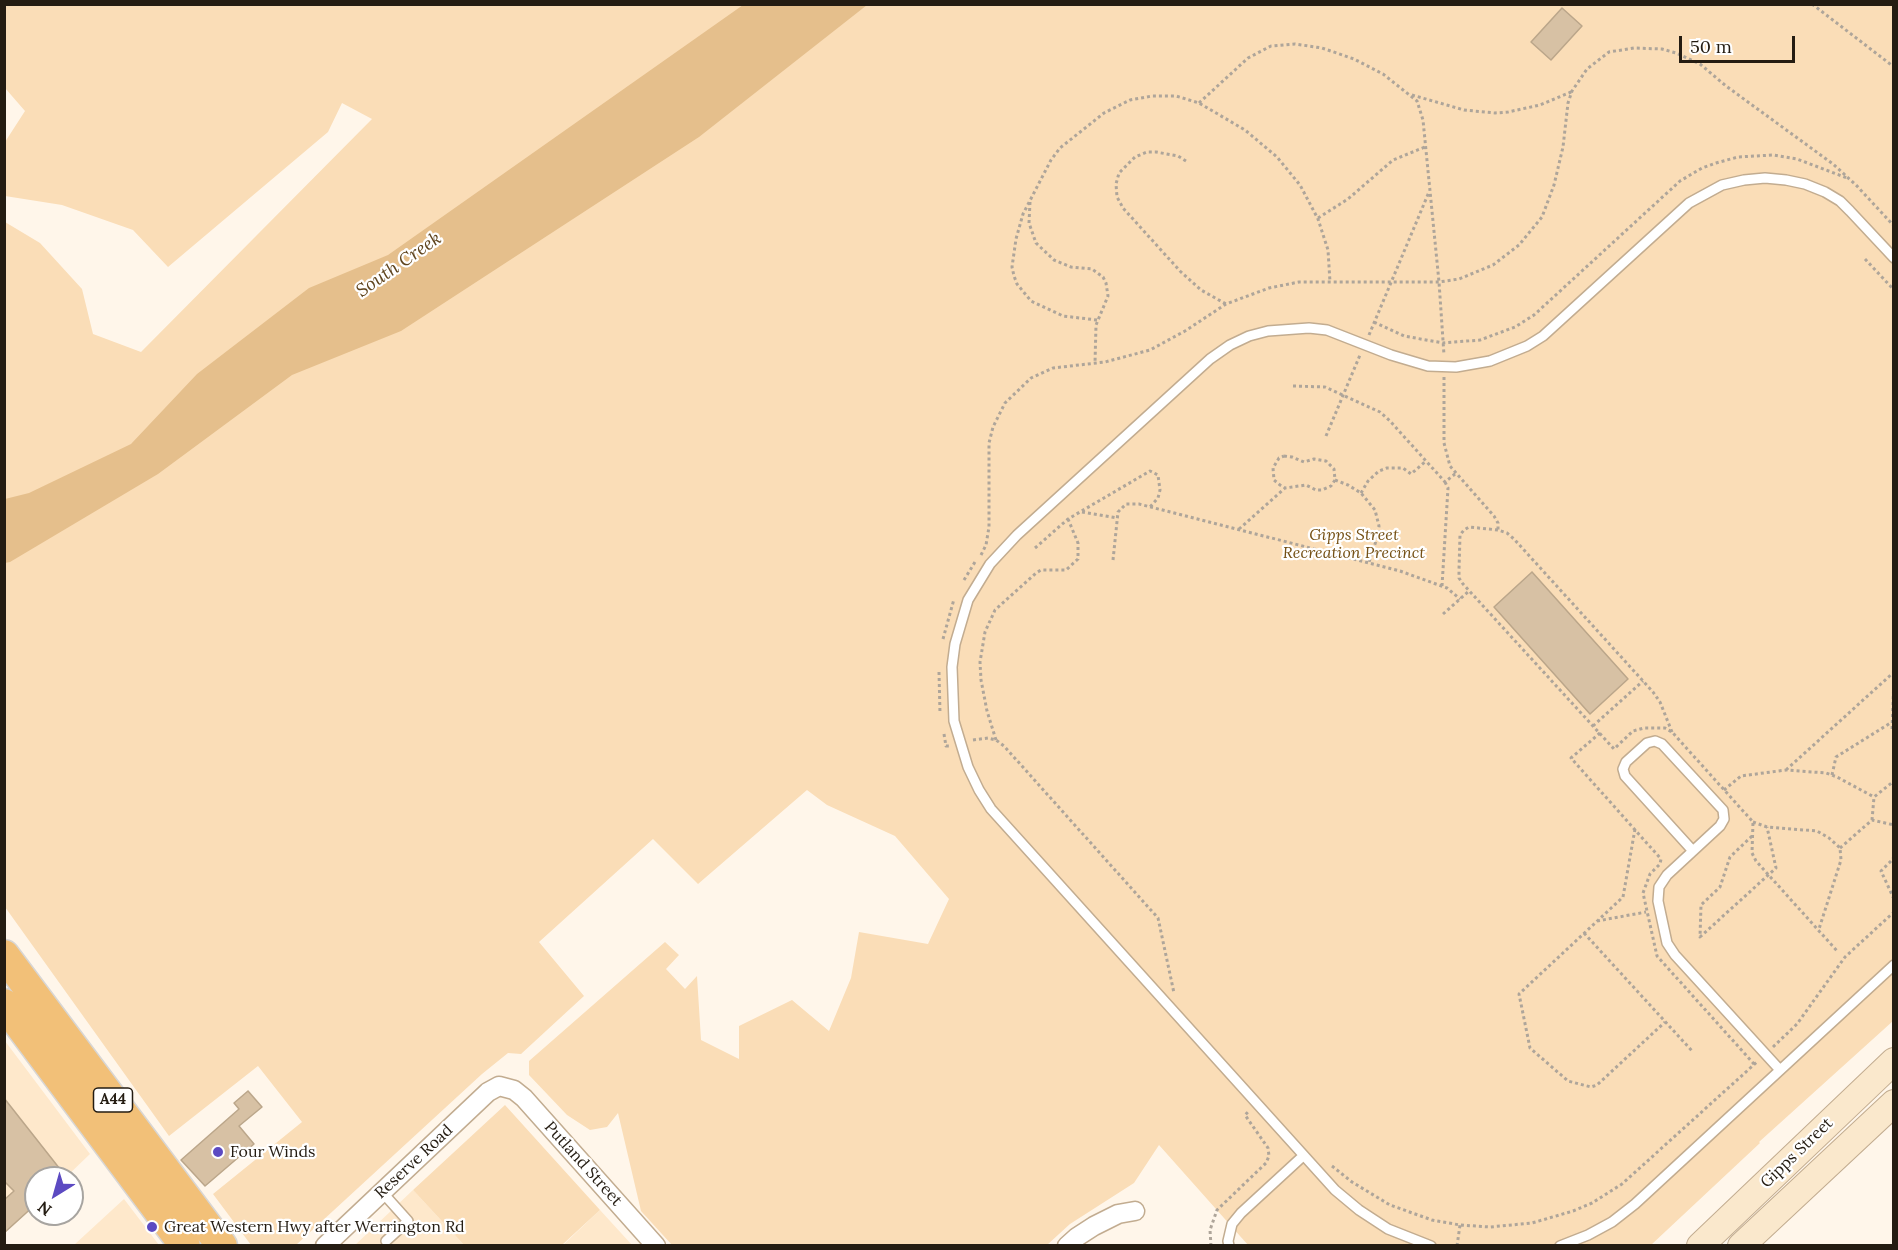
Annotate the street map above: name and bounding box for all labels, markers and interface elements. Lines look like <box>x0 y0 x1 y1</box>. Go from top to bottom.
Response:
scale bar <box>1682 24 1798 62</box>
text: 50 m <box>1690 35 1732 58</box>
water label: South Creek <box>352 228 446 302</box>
park label: Gipps Street Recreation Precinct <box>1283 525 1425 563</box>
road number: A44 <box>94 1088 132 1112</box>
street label: Gipps Street <box>1757 1114 1837 1192</box>
street label: Putland Street <box>540 1118 626 1210</box>
street label: Reserve Road <box>371 1121 457 1203</box>
place label: Four Winds <box>230 1142 315 1162</box>
marker: Four Winds <box>211 1145 225 1159</box>
north arrow <box>24 1166 84 1226</box>
text: N <box>33 1197 55 1220</box>
place label: Great Western Hwy after Werrington Rd <box>164 1217 465 1237</box>
marker: Great Western Hwy after Werrington Rd <box>145 1220 159 1234</box>

